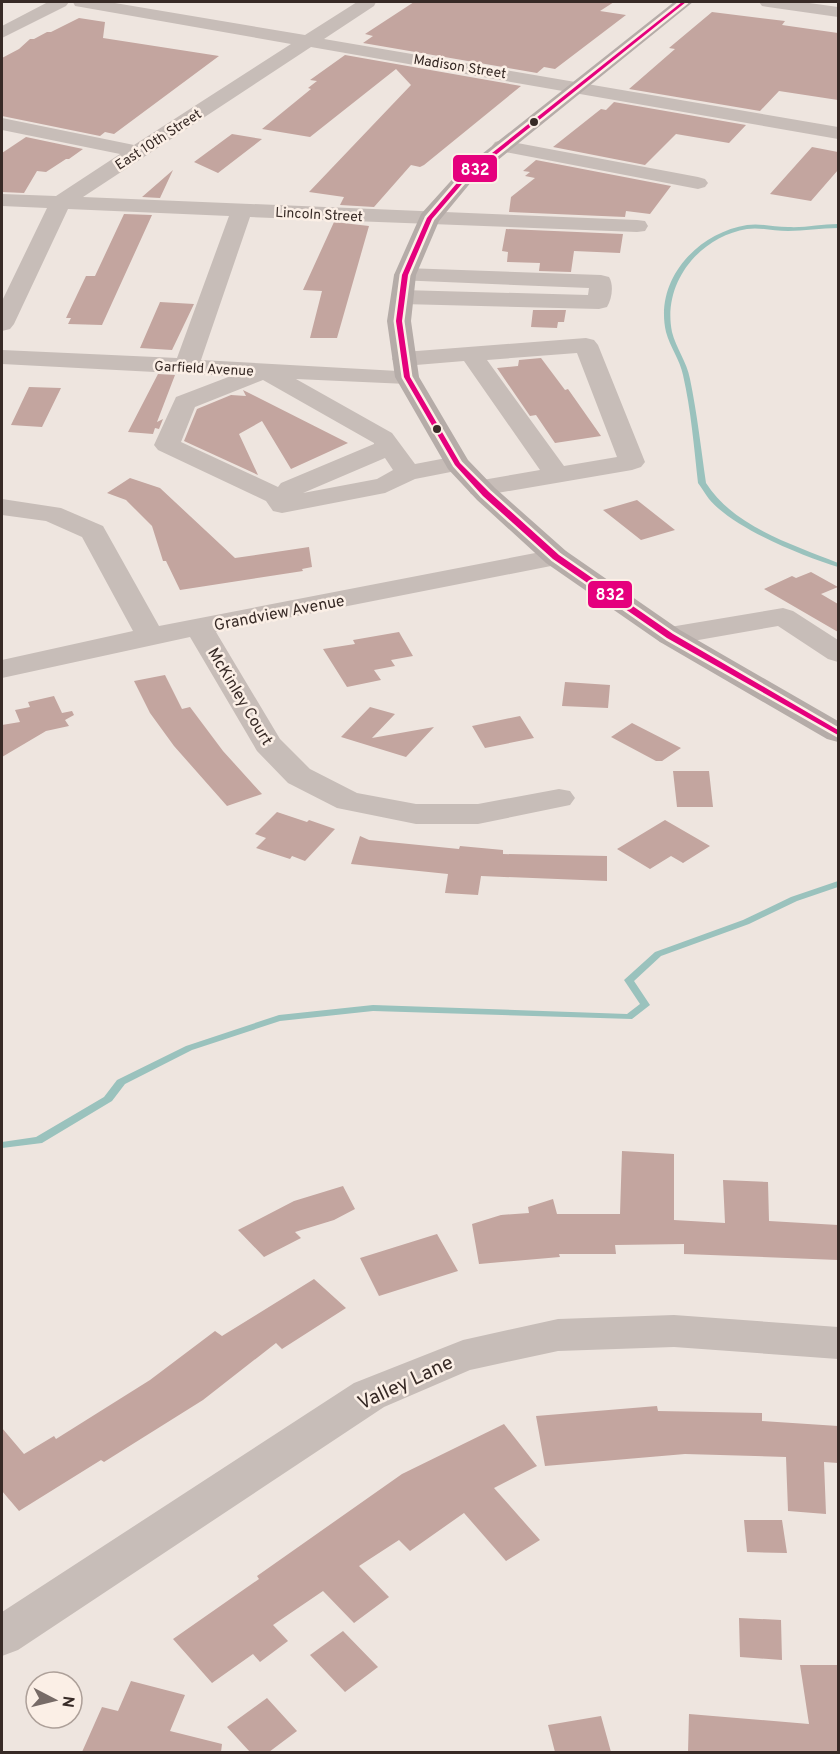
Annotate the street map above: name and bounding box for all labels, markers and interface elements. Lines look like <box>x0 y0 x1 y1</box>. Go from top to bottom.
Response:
street label: Madison Street <box>412 52 507 83</box>
street label: East 10th Street <box>112 106 205 175</box>
unlabelled marker <box>528 116 540 128</box>
line badge: 832 <box>452 154 498 183</box>
text: 832 <box>460 161 490 181</box>
street label: Lincoln Street <box>275 205 363 226</box>
street label: Garfield Avenue <box>154 358 254 381</box>
unlabelled marker <box>431 423 443 435</box>
line badge: 832 <box>587 580 633 609</box>
text: 832 <box>595 586 625 606</box>
street label: Grandview Avenue <box>212 592 346 636</box>
street label: McKinley Court <box>202 645 276 749</box>
street label: Valley Lane <box>354 1350 458 1417</box>
north arrow <box>24 1670 84 1730</box>
text: N <box>56 1695 78 1709</box>

